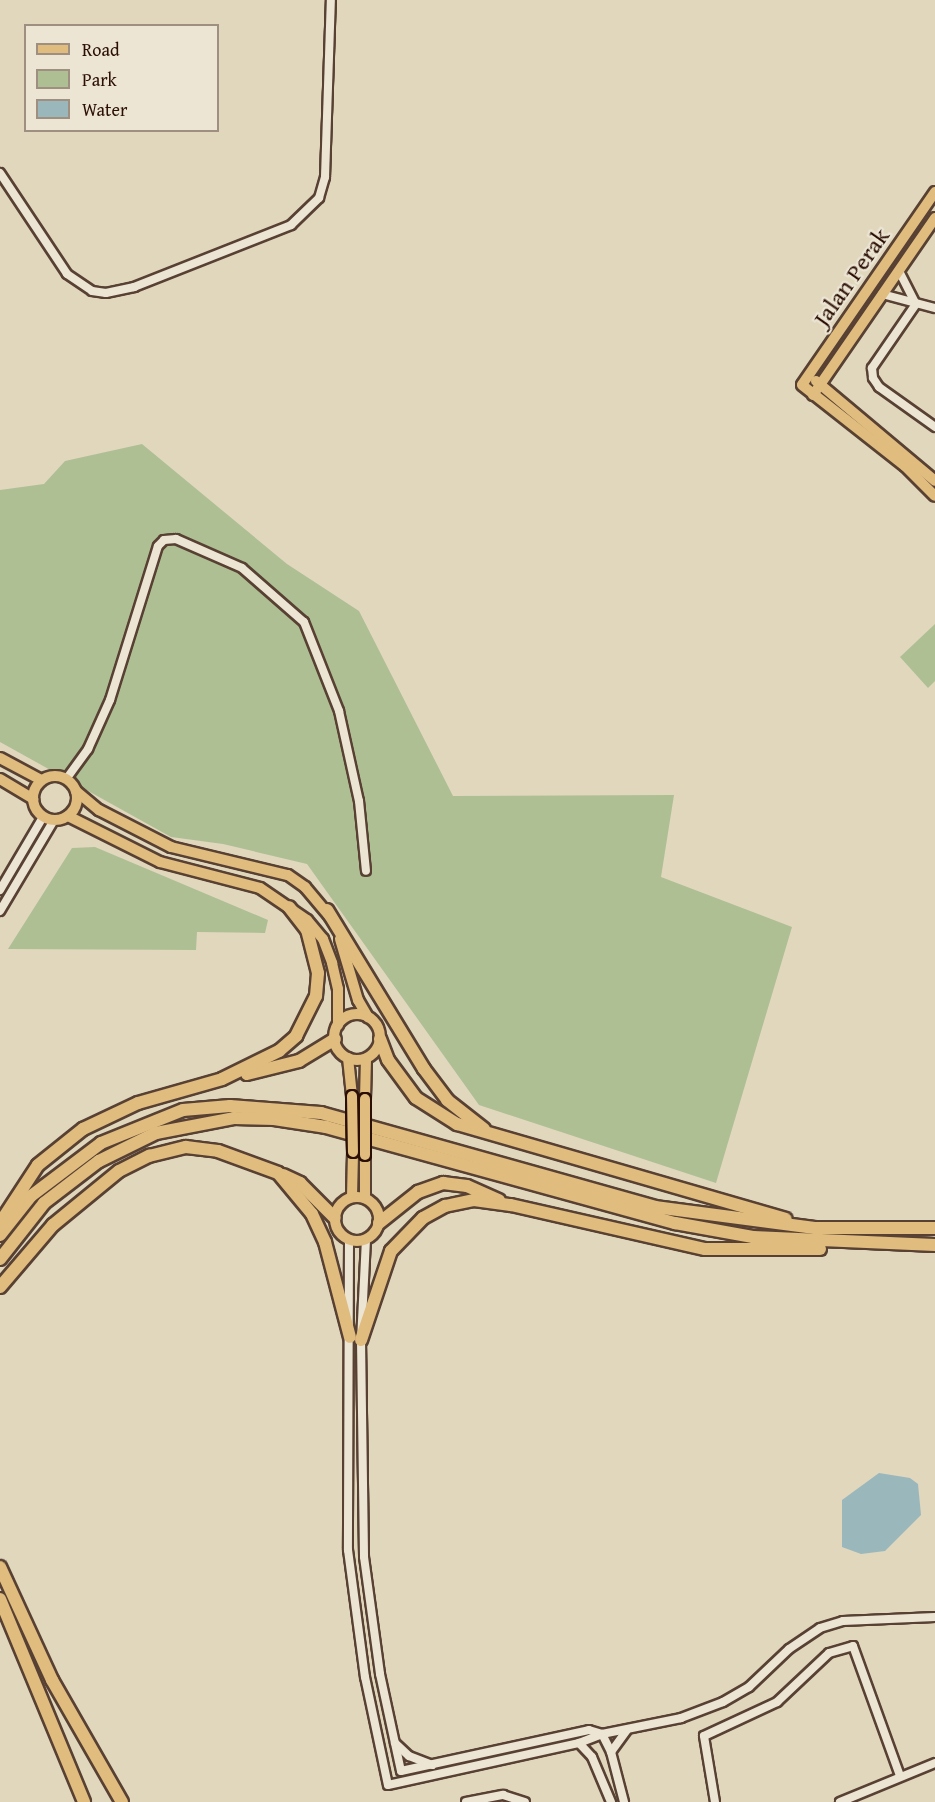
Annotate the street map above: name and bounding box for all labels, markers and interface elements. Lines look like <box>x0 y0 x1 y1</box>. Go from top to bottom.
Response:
legend <box>24 24 219 132</box>
text: Road <box>82 36 120 63</box>
text: Park <box>82 66 117 93</box>
text: Water <box>82 96 127 123</box>
street label: Jalan Perak <box>807 222 895 332</box>

